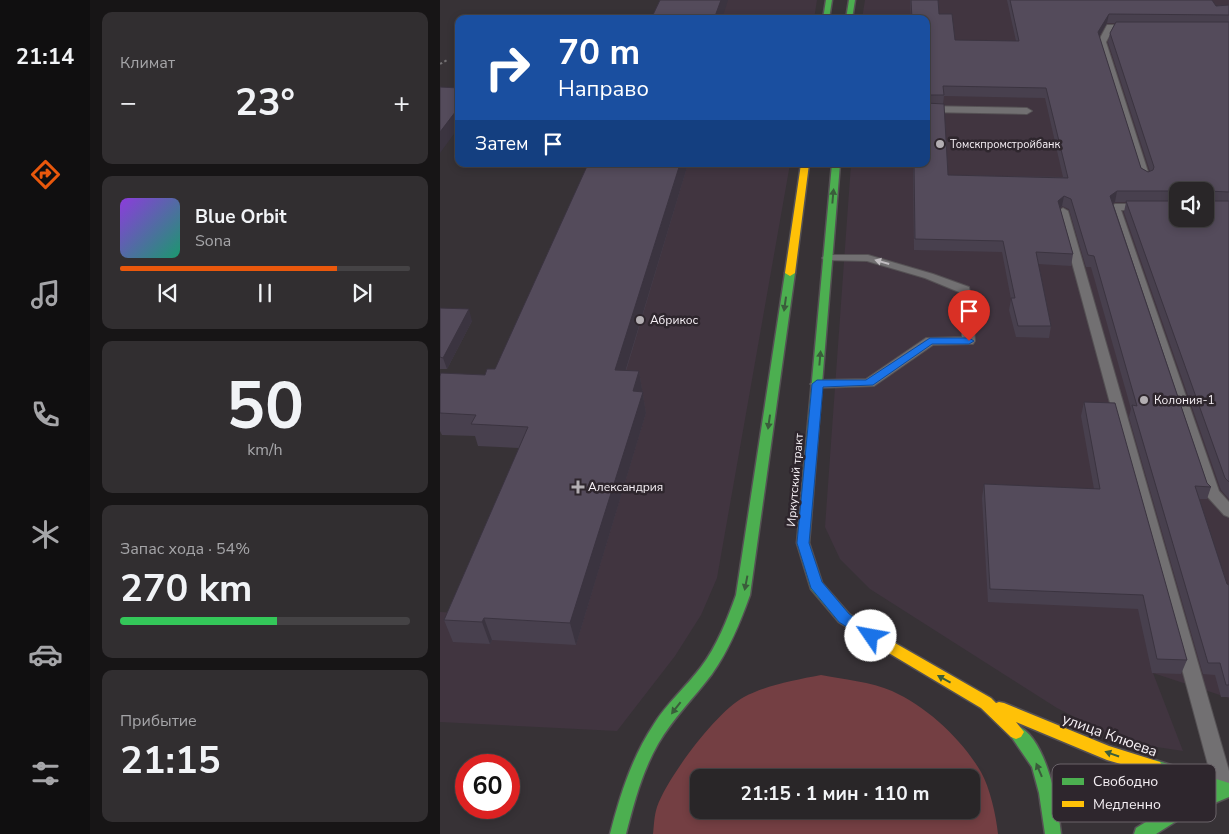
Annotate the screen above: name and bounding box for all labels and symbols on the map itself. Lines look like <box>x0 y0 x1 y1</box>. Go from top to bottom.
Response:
place label: Томскпромстройбанк <box>950 137 1061 152</box>
marker: Томскпромстройбанк <box>934 138 946 150</box>
one-way arrow <box>829 188 837 204</box>
one-way arrow <box>874 258 889 266</box>
pin <box>948 290 990 341</box>
one-way arrow <box>781 296 789 312</box>
place label: Абрикос <box>650 312 699 328</box>
marker: Абрикос <box>634 314 646 326</box>
one-way arrow <box>816 350 824 366</box>
place label: Колония-1 <box>1154 392 1215 408</box>
marker: Колония-1 <box>1138 394 1150 406</box>
one-way arrow <box>765 414 773 430</box>
street label: Иркутский тракт <box>783 432 807 527</box>
place label: Александрия <box>588 479 663 495</box>
marker: Александрия <box>572 481 584 493</box>
one-way arrow <box>741 575 749 591</box>
position arrow <box>844 609 896 661</box>
one-way arrow <box>937 674 951 683</box>
one-way arrow <box>670 701 681 714</box>
street label: улица Клюева <box>1060 709 1160 761</box>
one-way arrow <box>1104 750 1119 758</box>
speed limit sign: 60 <box>455 754 520 819</box>
one-way arrow <box>1035 763 1043 777</box>
legend <box>1052 764 1216 822</box>
text: Свободно <box>1093 772 1158 791</box>
text: Медленно <box>1093 795 1161 814</box>

